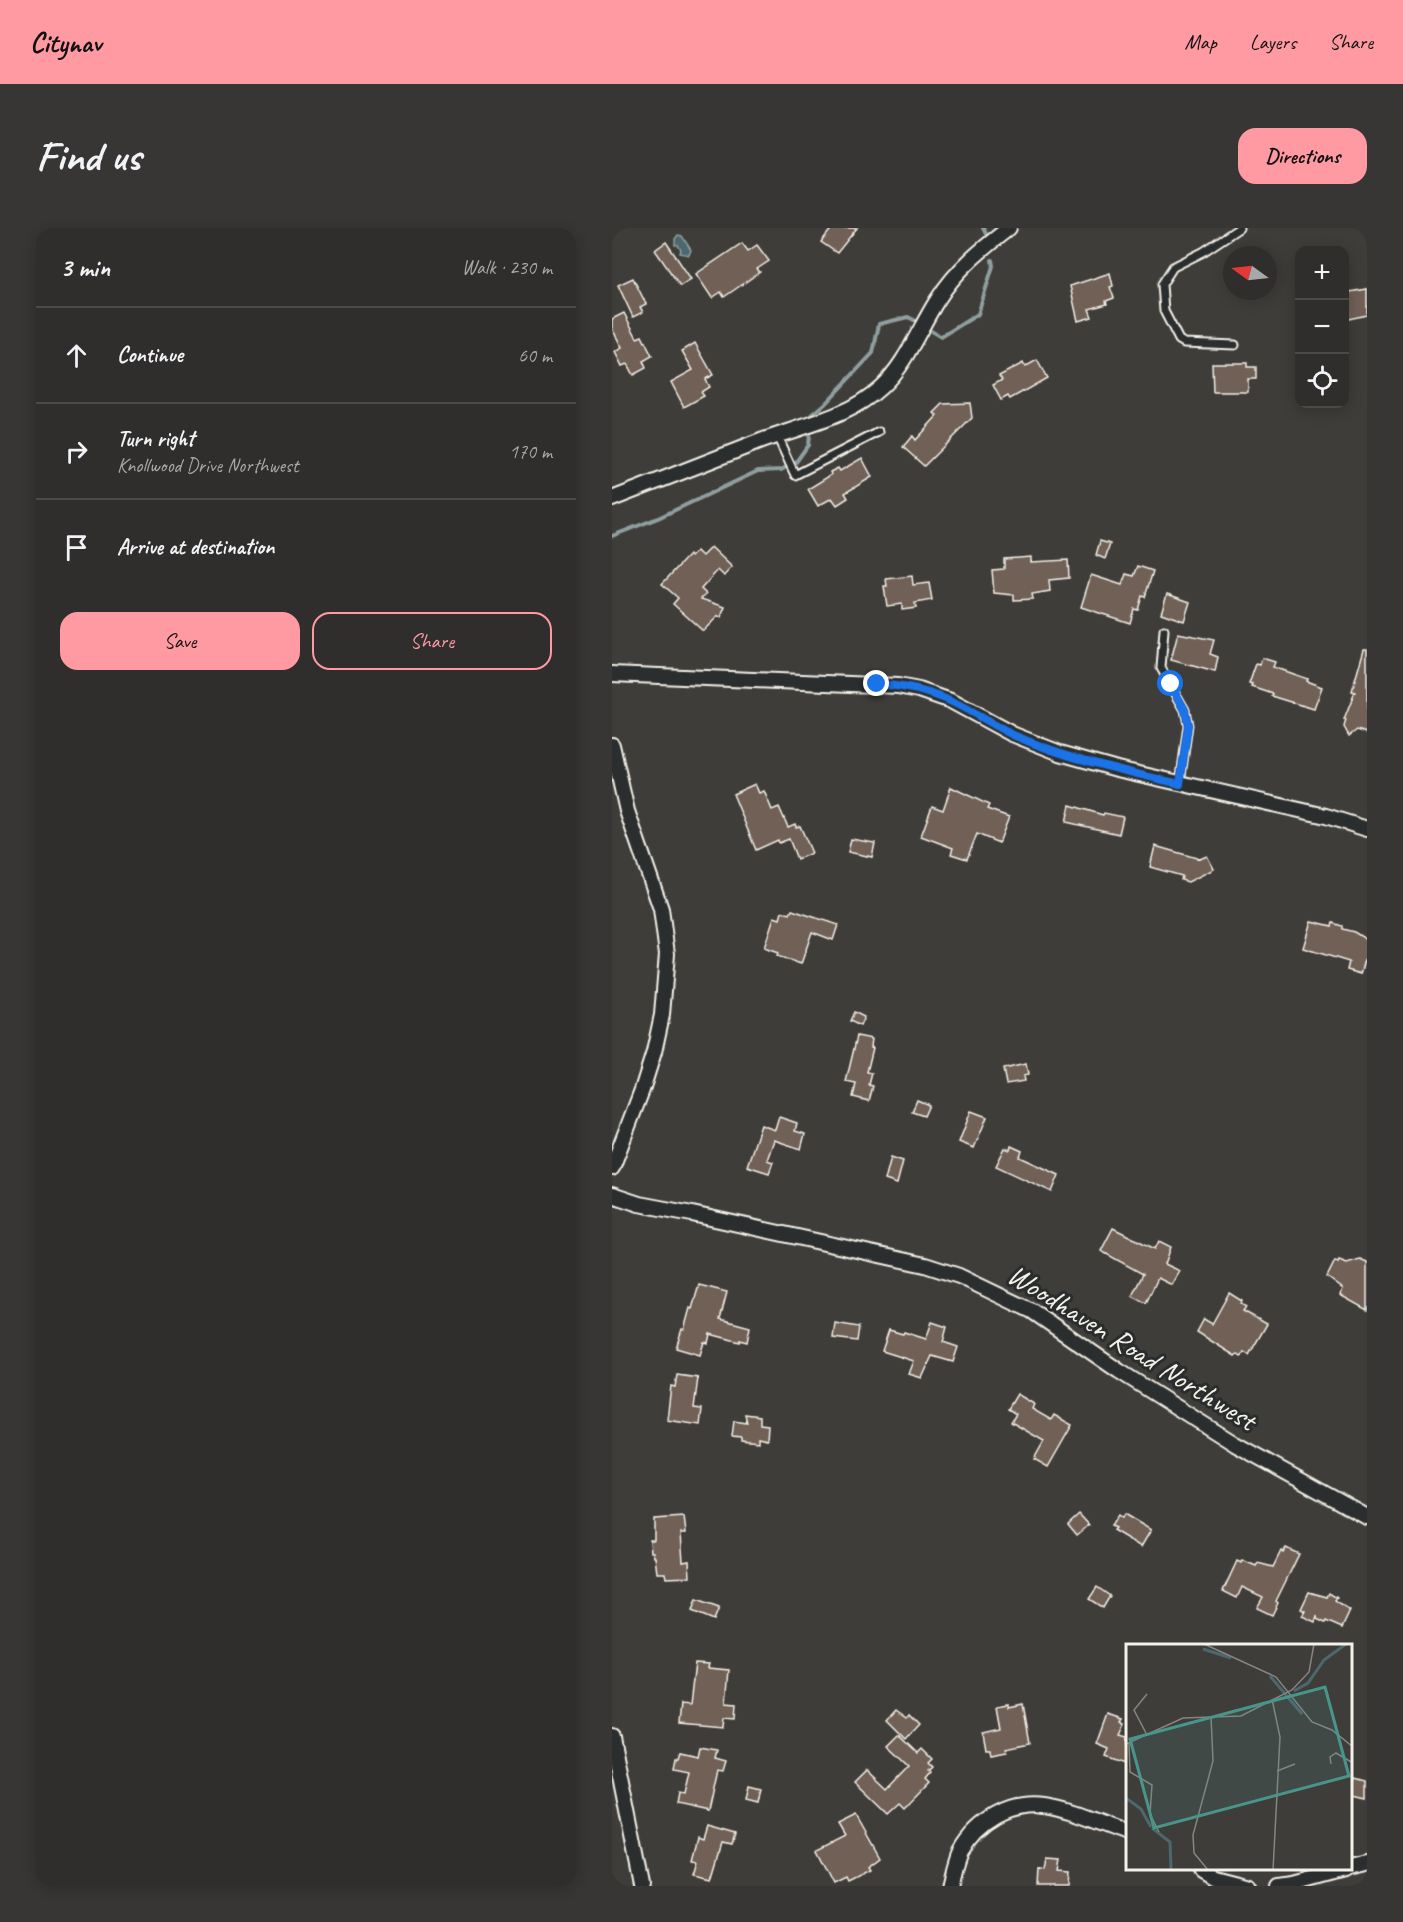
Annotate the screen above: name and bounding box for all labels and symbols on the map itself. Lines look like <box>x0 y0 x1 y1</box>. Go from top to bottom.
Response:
north arrow <box>1223 246 1277 300</box>
route end <box>863 670 889 696</box>
route start <box>1157 670 1183 696</box>
street label: Woodhaven Road Northwest <box>1001 1255 1266 1441</box>
inset map <box>1126 1644 1352 1871</box>

